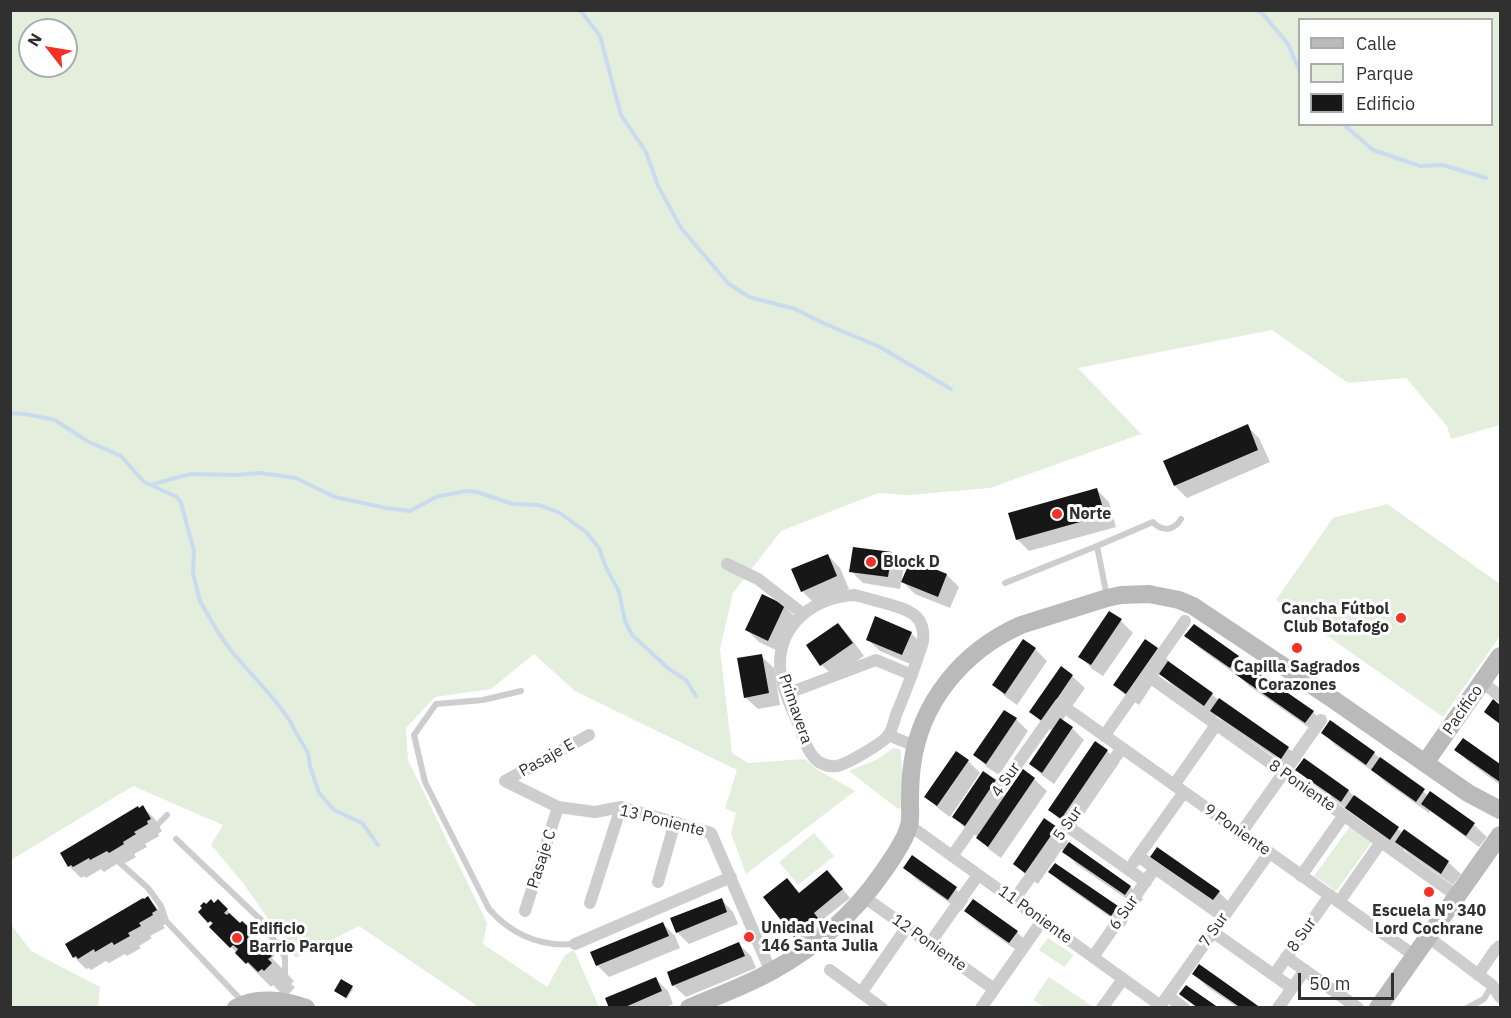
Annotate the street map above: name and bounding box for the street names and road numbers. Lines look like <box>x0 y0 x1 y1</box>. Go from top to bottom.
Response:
street label: Primavera <box>774 672 816 746</box>
street label: Pacífico <box>1439 682 1487 738</box>
street label: Pasaje E <box>516 735 578 781</box>
street label: 8 Poniente <box>1265 756 1339 816</box>
street label: 4 Sur <box>987 759 1025 801</box>
street label: 9 Poniente <box>1200 800 1274 860</box>
street label: 13 Poniente <box>618 801 706 841</box>
street label: 5 Sur <box>1049 803 1087 845</box>
street label: Pasaje C <box>523 827 561 891</box>
street label: 11 Poniente <box>994 882 1076 948</box>
street label: 6 Sur <box>1105 892 1143 934</box>
street label: 7 Sur <box>1195 909 1233 951</box>
street label: 12 Poniente <box>888 910 970 976</box>
street label: 8 Sur <box>1283 914 1321 956</box>

